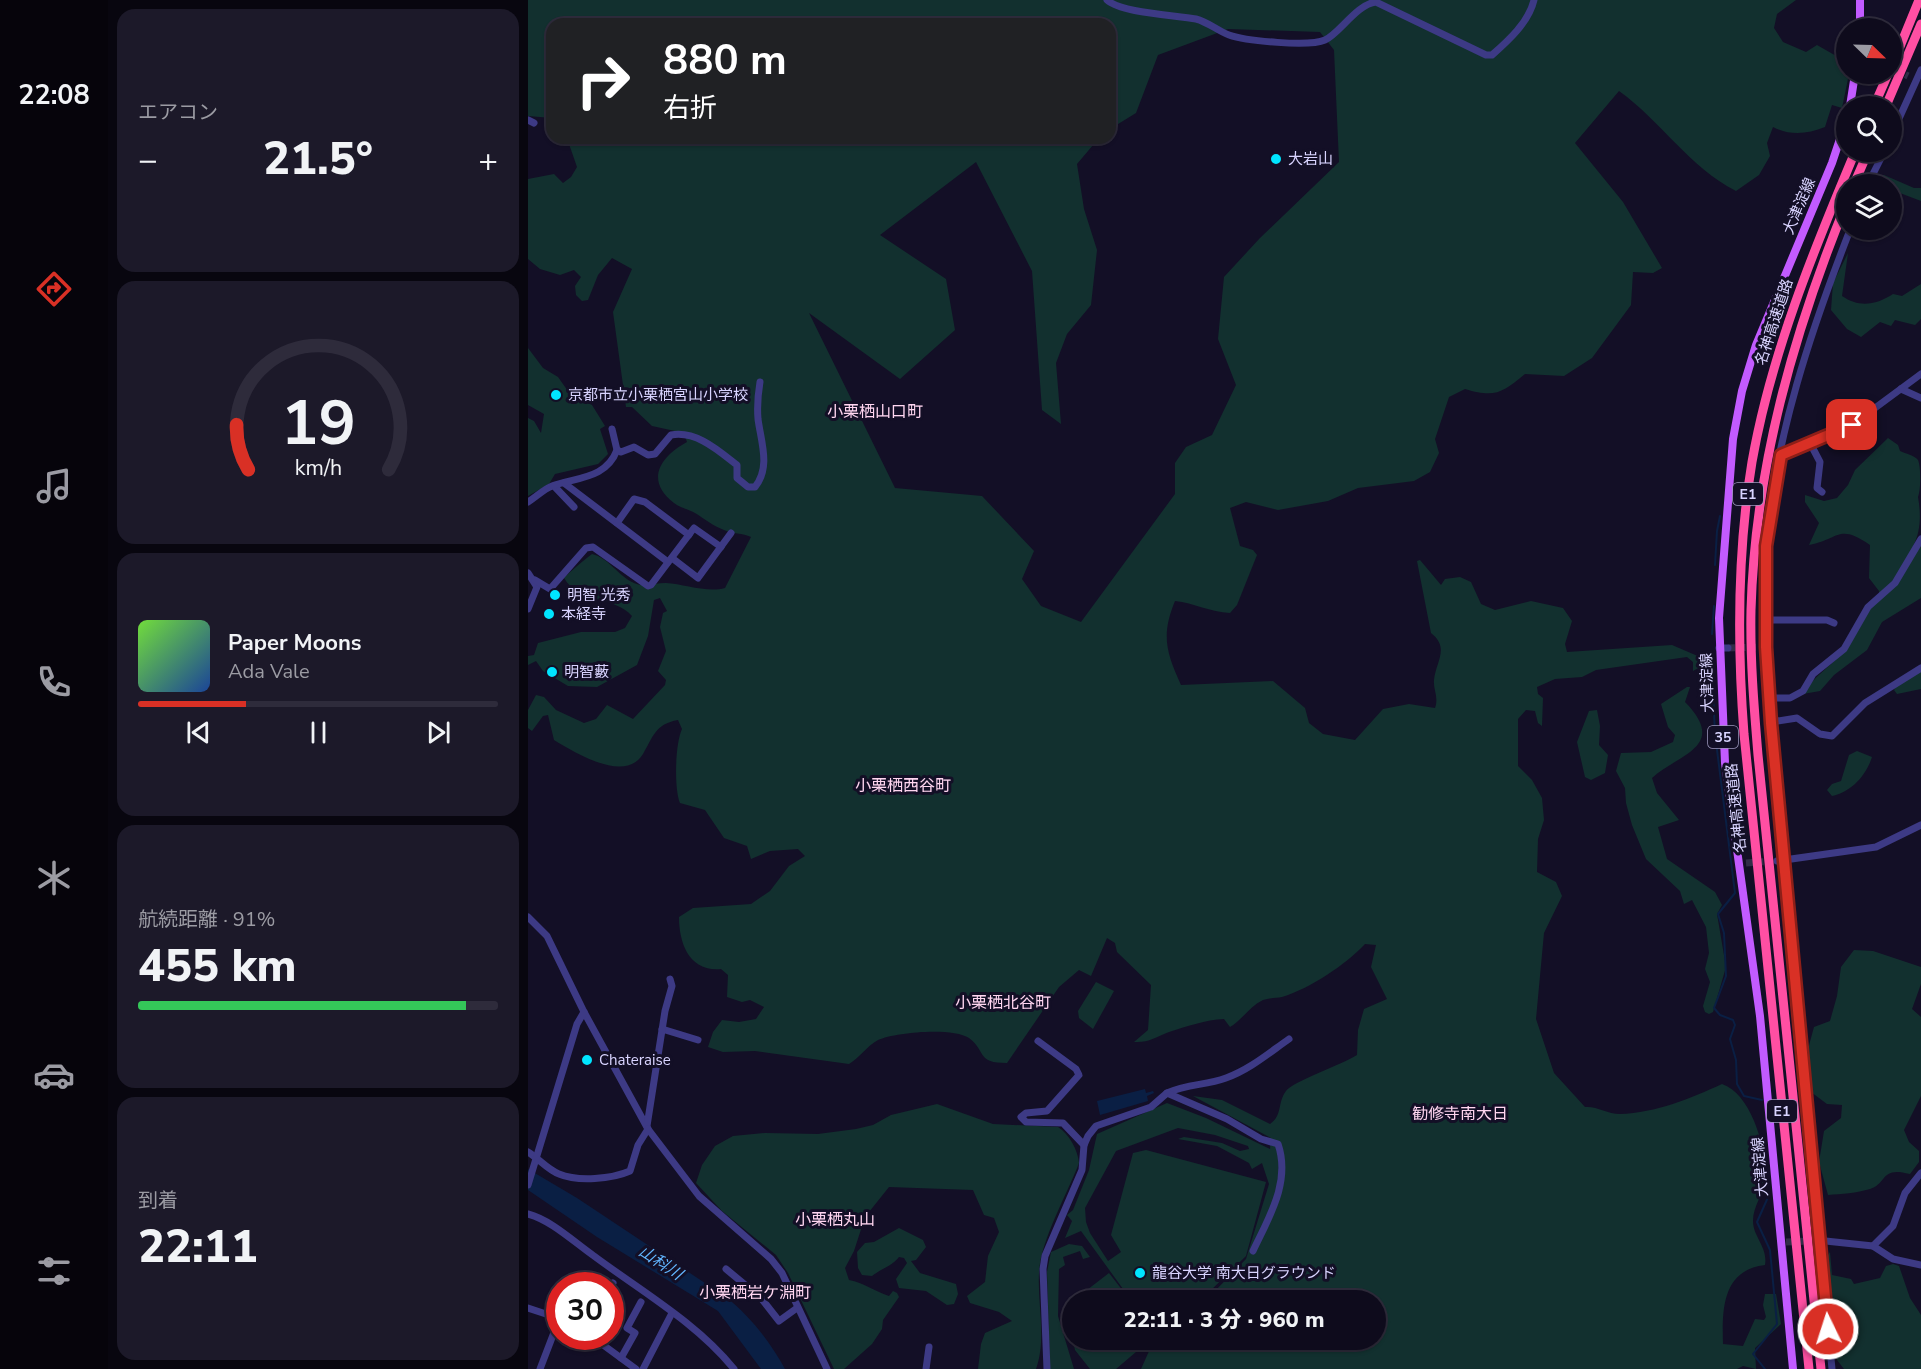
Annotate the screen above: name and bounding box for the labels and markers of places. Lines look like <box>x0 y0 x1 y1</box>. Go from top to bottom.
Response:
place label: 大岩山 <box>1288 149 1333 169</box>
marker: 大岩山 <box>1269 152 1283 166</box>
place label: 京都市立小栗栖宮山小学校 <box>568 385 748 405</box>
marker: 京都市立小栗栖宮山小学校 <box>549 388 563 402</box>
pin <box>1826 399 1877 450</box>
place label: 明智 光秀 <box>567 585 631 605</box>
marker: 明智 光秀 <box>548 588 562 602</box>
place label: 本経寺 <box>561 604 606 624</box>
marker: 本経寺 <box>542 607 556 621</box>
place label: 明智藪 <box>564 662 609 682</box>
marker: 明智藪 <box>545 665 559 679</box>
place label: Chateraise <box>599 1050 671 1070</box>
marker: Chateraise <box>580 1053 594 1067</box>
place label: 龍谷大学 南大日グラウンド <box>1152 1263 1336 1283</box>
marker: 龍谷大学 南大日グラウンド <box>1133 1266 1147 1280</box>

